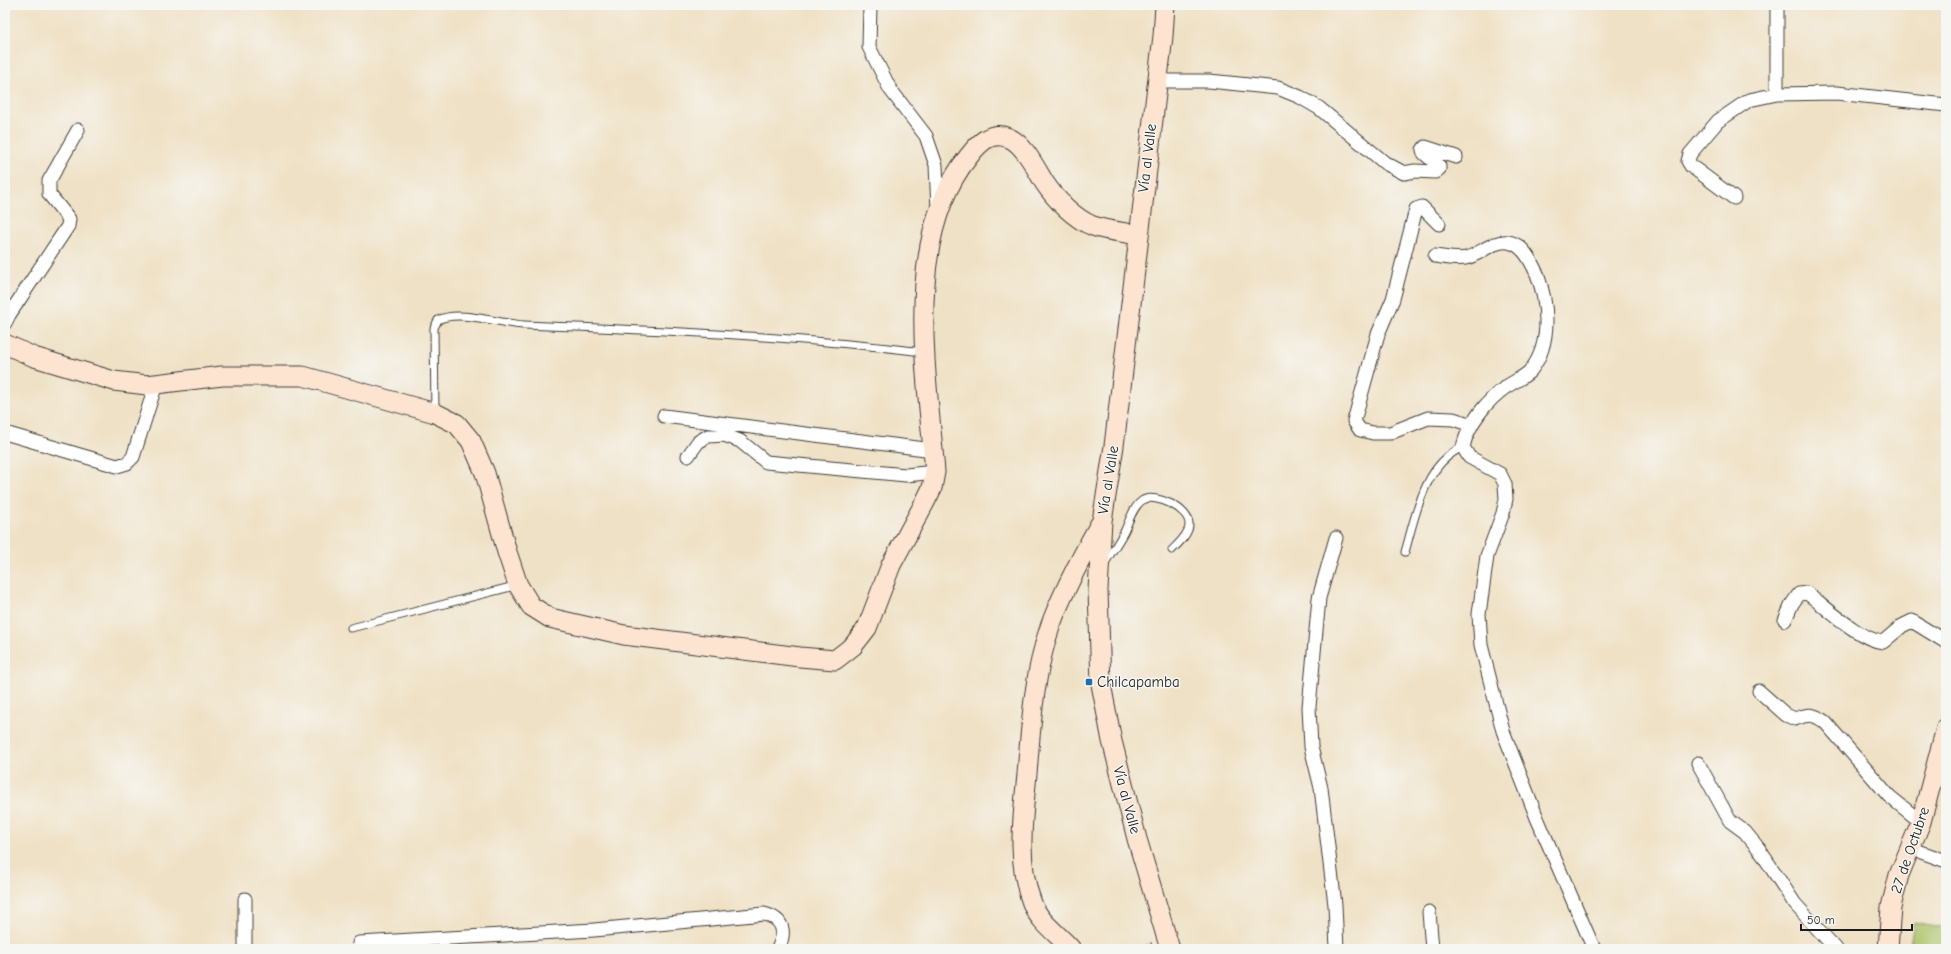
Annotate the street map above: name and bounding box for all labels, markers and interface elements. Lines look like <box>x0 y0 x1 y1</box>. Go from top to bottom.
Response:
street label: Vía al Valle <box>1134 122 1160 193</box>
street label: Vía al Valle <box>1094 444 1122 516</box>
place label: Chilcapamba <box>1097 673 1180 691</box>
marker: Chilcapamba <box>1084 677 1094 687</box>
street label: Vía al Valle <box>1109 764 1145 836</box>
street label: 27 de Octubre <box>1887 804 1933 896</box>
scale bar <box>1801 906 1912 932</box>
text: 50 m <box>1807 913 1835 927</box>

